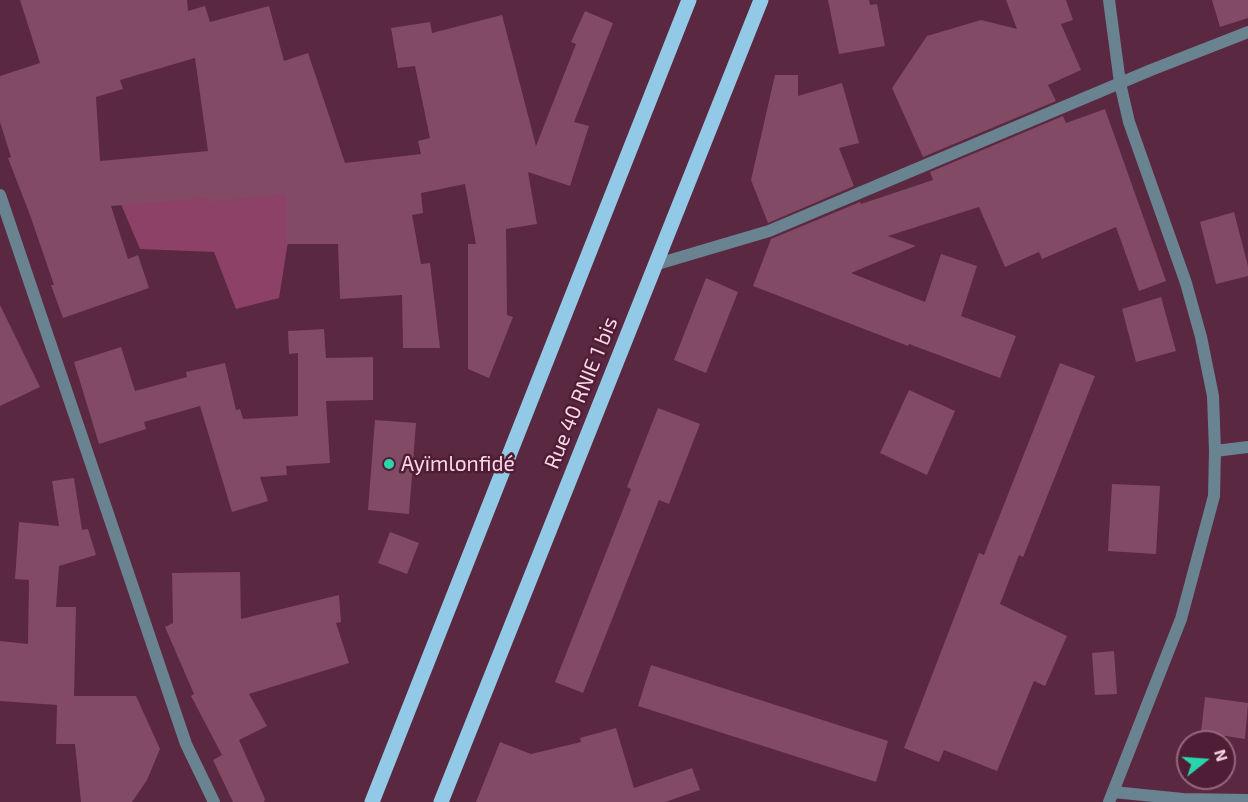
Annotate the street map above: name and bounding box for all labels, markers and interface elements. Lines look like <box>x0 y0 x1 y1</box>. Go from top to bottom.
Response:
street label: Rue 40 RNIE 1 bis <box>539 313 623 473</box>
place label: Ayïmlonfidé <box>401 451 515 477</box>
marker: Ayïmlonfidé <box>382 457 396 471</box>
north arrow <box>1176 730 1236 790</box>
text: N <box>1211 747 1233 763</box>

